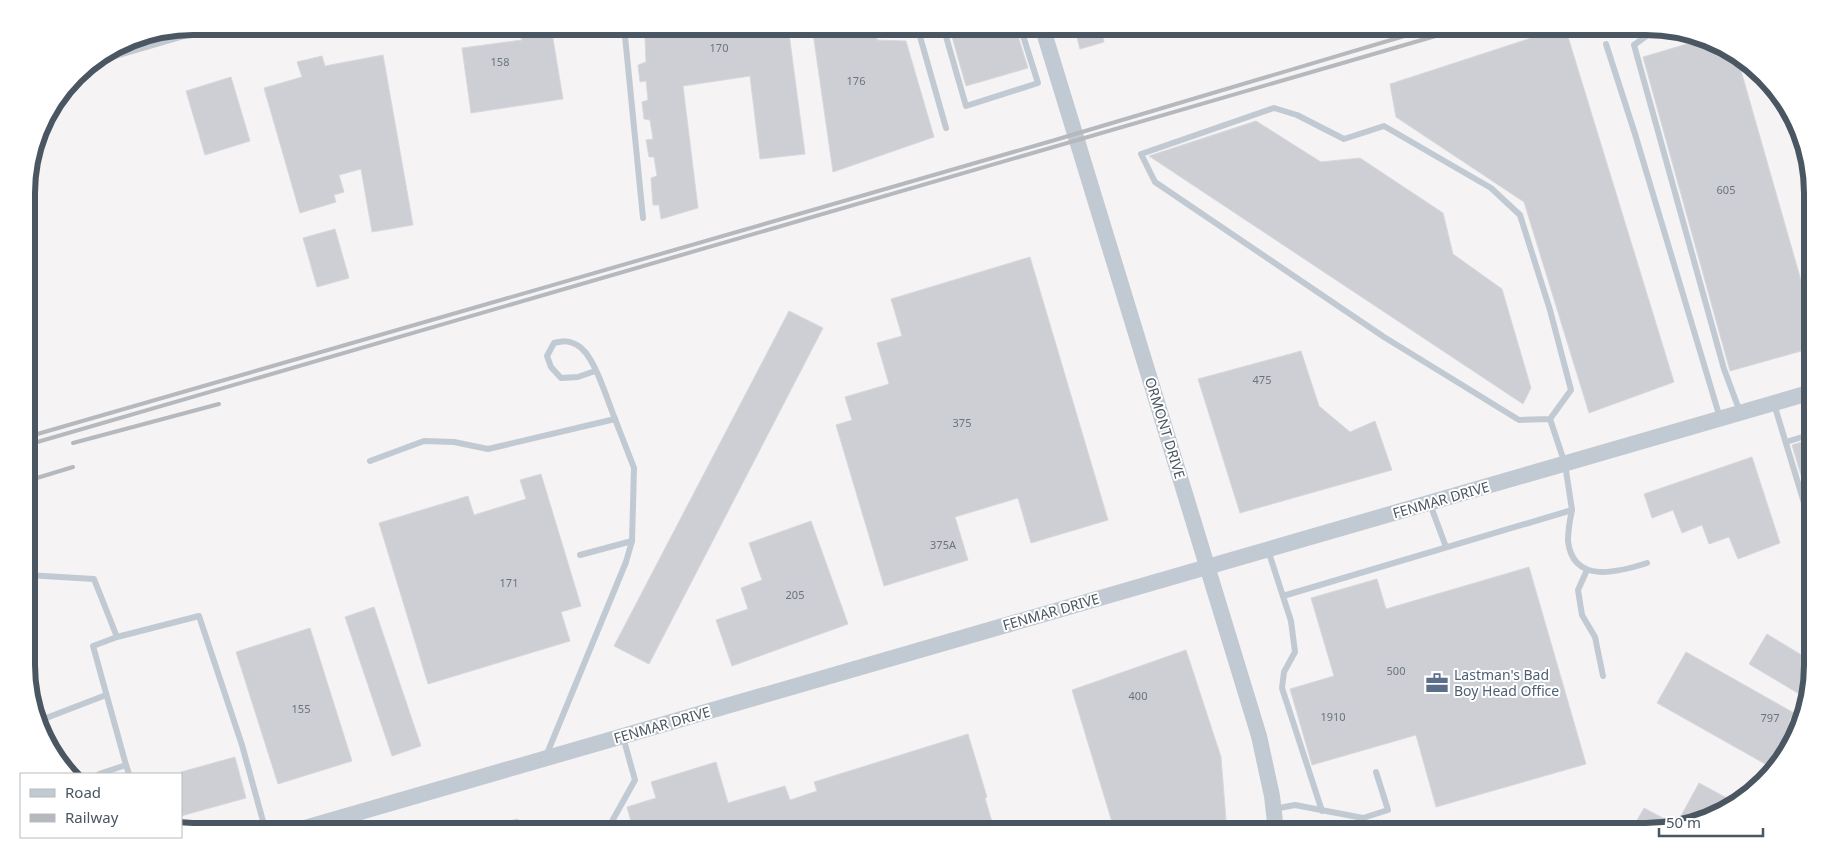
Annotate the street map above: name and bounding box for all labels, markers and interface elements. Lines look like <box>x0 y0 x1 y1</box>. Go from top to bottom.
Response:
house number: 170 <box>710 40 728 55</box>
house number: 158 <box>491 54 509 69</box>
house number: 176 <box>847 73 865 88</box>
house number: 605 <box>1717 182 1735 197</box>
house number: 475 <box>1253 372 1271 387</box>
street label: ORMONT DRIVE <box>1141 375 1190 481</box>
house number: 375 <box>953 415 971 430</box>
street label: FENMAR DRIVE <box>1390 477 1491 522</box>
house number: 375A <box>930 537 957 552</box>
house number: 171 <box>500 575 518 590</box>
house number: 205 <box>786 587 804 602</box>
street label: FENMAR DRIVE <box>1000 589 1101 634</box>
house number: 500 <box>1387 663 1405 678</box>
place label: Lastman's Bad Boy Head Office <box>1454 665 1559 700</box>
office icon: Lastman's Bad Boy Head Office <box>1424 670 1450 696</box>
house number: 400 <box>1129 688 1147 703</box>
house number: 155 <box>292 701 310 716</box>
street label: FENMAR DRIVE <box>611 702 712 747</box>
house number: 1910 <box>1320 709 1346 724</box>
house number: 797 <box>1761 710 1779 725</box>
legend <box>20 773 182 838</box>
text: Road <box>65 782 101 802</box>
scale bar <box>1659 806 1763 838</box>
text: Railway <box>65 807 119 827</box>
text: 50 m <box>1666 812 1701 832</box>

